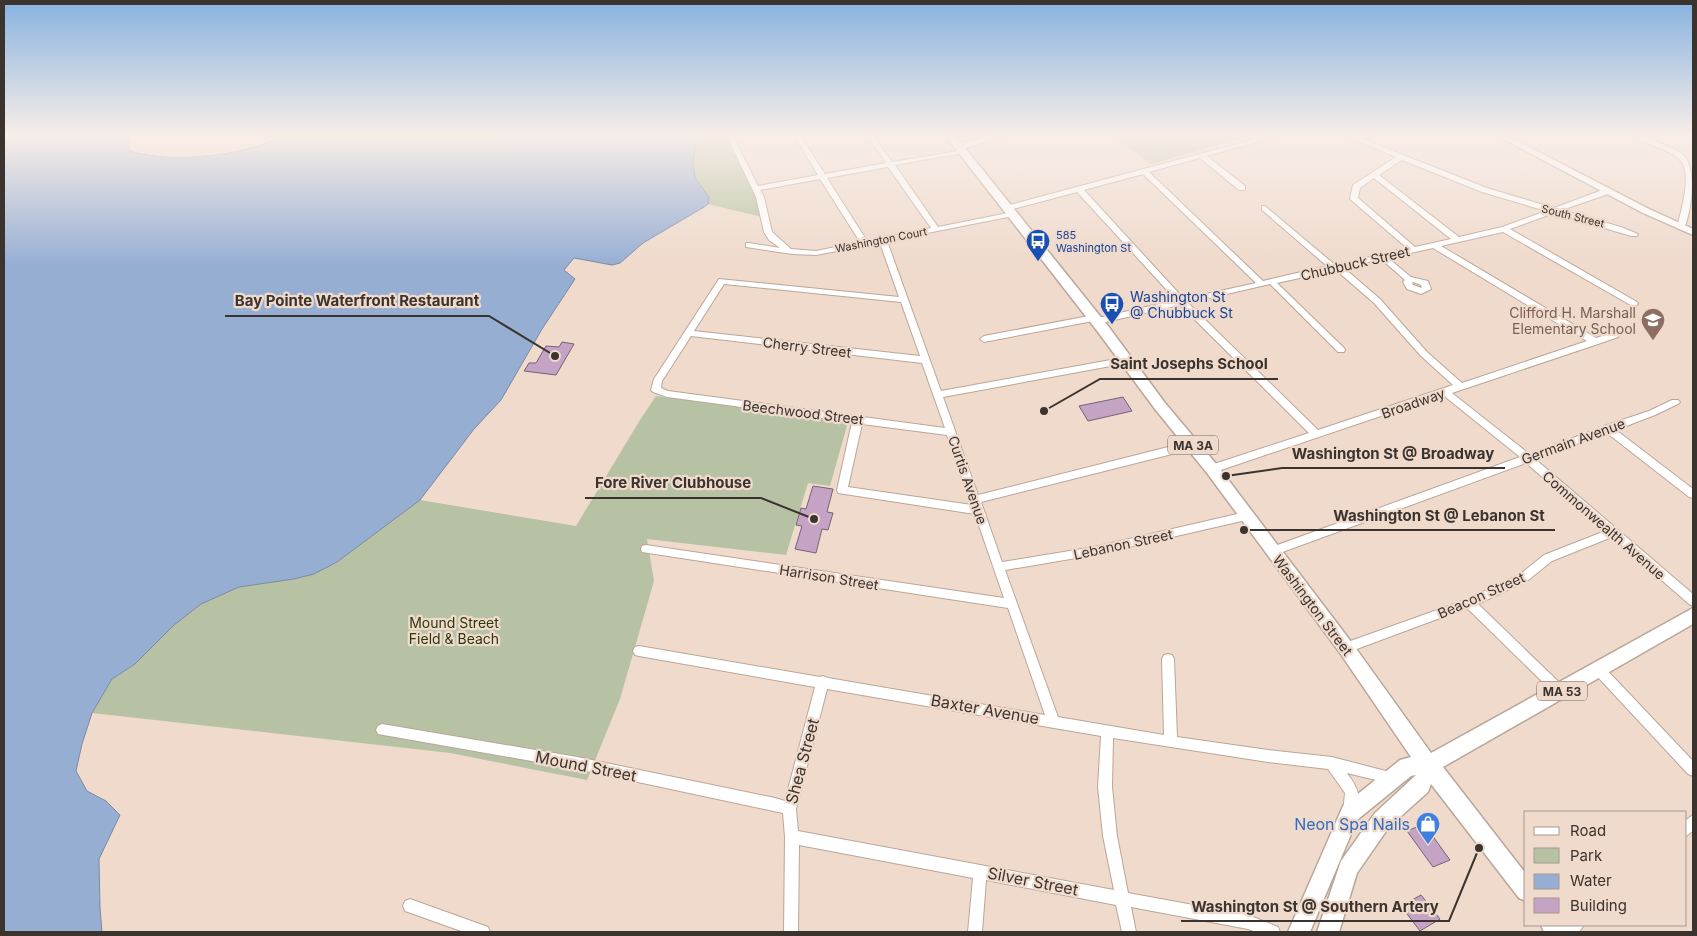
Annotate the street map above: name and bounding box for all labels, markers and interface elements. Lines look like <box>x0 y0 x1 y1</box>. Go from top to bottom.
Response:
street label: South Street <box>1540 201 1606 231</box>
street label: Washington Court <box>834 224 929 256</box>
bus stop icon: 585 Washington St <box>1025 228 1051 262</box>
place label: 585 Washington St <box>1056 228 1131 255</box>
street label: Chubbuck Street <box>1299 242 1412 284</box>
callout: Bay Pointe Waterfront Restaurant <box>225 286 489 316</box>
place label: Washington St @ Chubbuck St <box>1130 288 1233 321</box>
text: Bay Pointe Waterfront Restaurant <box>235 291 480 310</box>
bus stop icon: Washington St @ Chubbuck St <box>1099 291 1125 325</box>
place label: Clifford H. Marshall Elementary School <box>1509 304 1636 337</box>
school or university icon: Clifford H. Marshall Elementary School <box>1640 307 1666 341</box>
street label: Cherry Street <box>762 333 853 361</box>
callout: Saint Josephs School <box>1100 349 1278 379</box>
text: Saint Josephs School <box>1110 354 1268 373</box>
street label: Broadway <box>1379 384 1447 422</box>
street label: Beechwood Street <box>742 396 865 428</box>
street label: Germain Avenue <box>1519 414 1627 468</box>
street label: Curtis Avenue <box>945 434 991 526</box>
road number: MA 3A <box>1168 436 1218 454</box>
callout: Washington St @ Broadway <box>1282 438 1505 468</box>
text: Washington St @ Broadway <box>1292 444 1494 463</box>
street label: Commonwealth Avenue <box>1539 467 1669 583</box>
callout: Fore River Clubhouse <box>585 468 761 498</box>
text: Fore River Clubhouse <box>595 473 751 492</box>
callout: Washington St @ Lebanon St <box>1323 500 1555 530</box>
text: Washington St @ Lebanon St <box>1333 506 1545 525</box>
street label: Lebanon Street <box>1072 525 1175 563</box>
street label: Washington Street <box>1270 551 1357 659</box>
street label: Harrison Street <box>778 561 880 593</box>
street label: Beacon Street <box>1435 568 1528 622</box>
park label: Mound Street Field & Beach <box>409 614 499 647</box>
road number: MA 53 <box>1537 681 1587 700</box>
street label: Baxter Avenue <box>929 690 1041 728</box>
street label: Shea Street <box>781 716 823 806</box>
street label: Mound Street <box>534 746 638 786</box>
shop icon: Neon Spa Nails <box>1415 811 1441 845</box>
legend <box>1524 811 1687 926</box>
place label: Neon Spa Nails <box>1294 814 1410 834</box>
text: Road <box>1570 821 1606 840</box>
text: Park <box>1570 846 1603 865</box>
street label: Silver Street <box>986 862 1080 900</box>
text: Water <box>1570 871 1612 890</box>
callout: Washington St @ Southern Artery <box>1181 891 1449 921</box>
text: Building <box>1570 896 1627 915</box>
text: Washington St @ Southern Artery <box>1191 897 1439 916</box>

